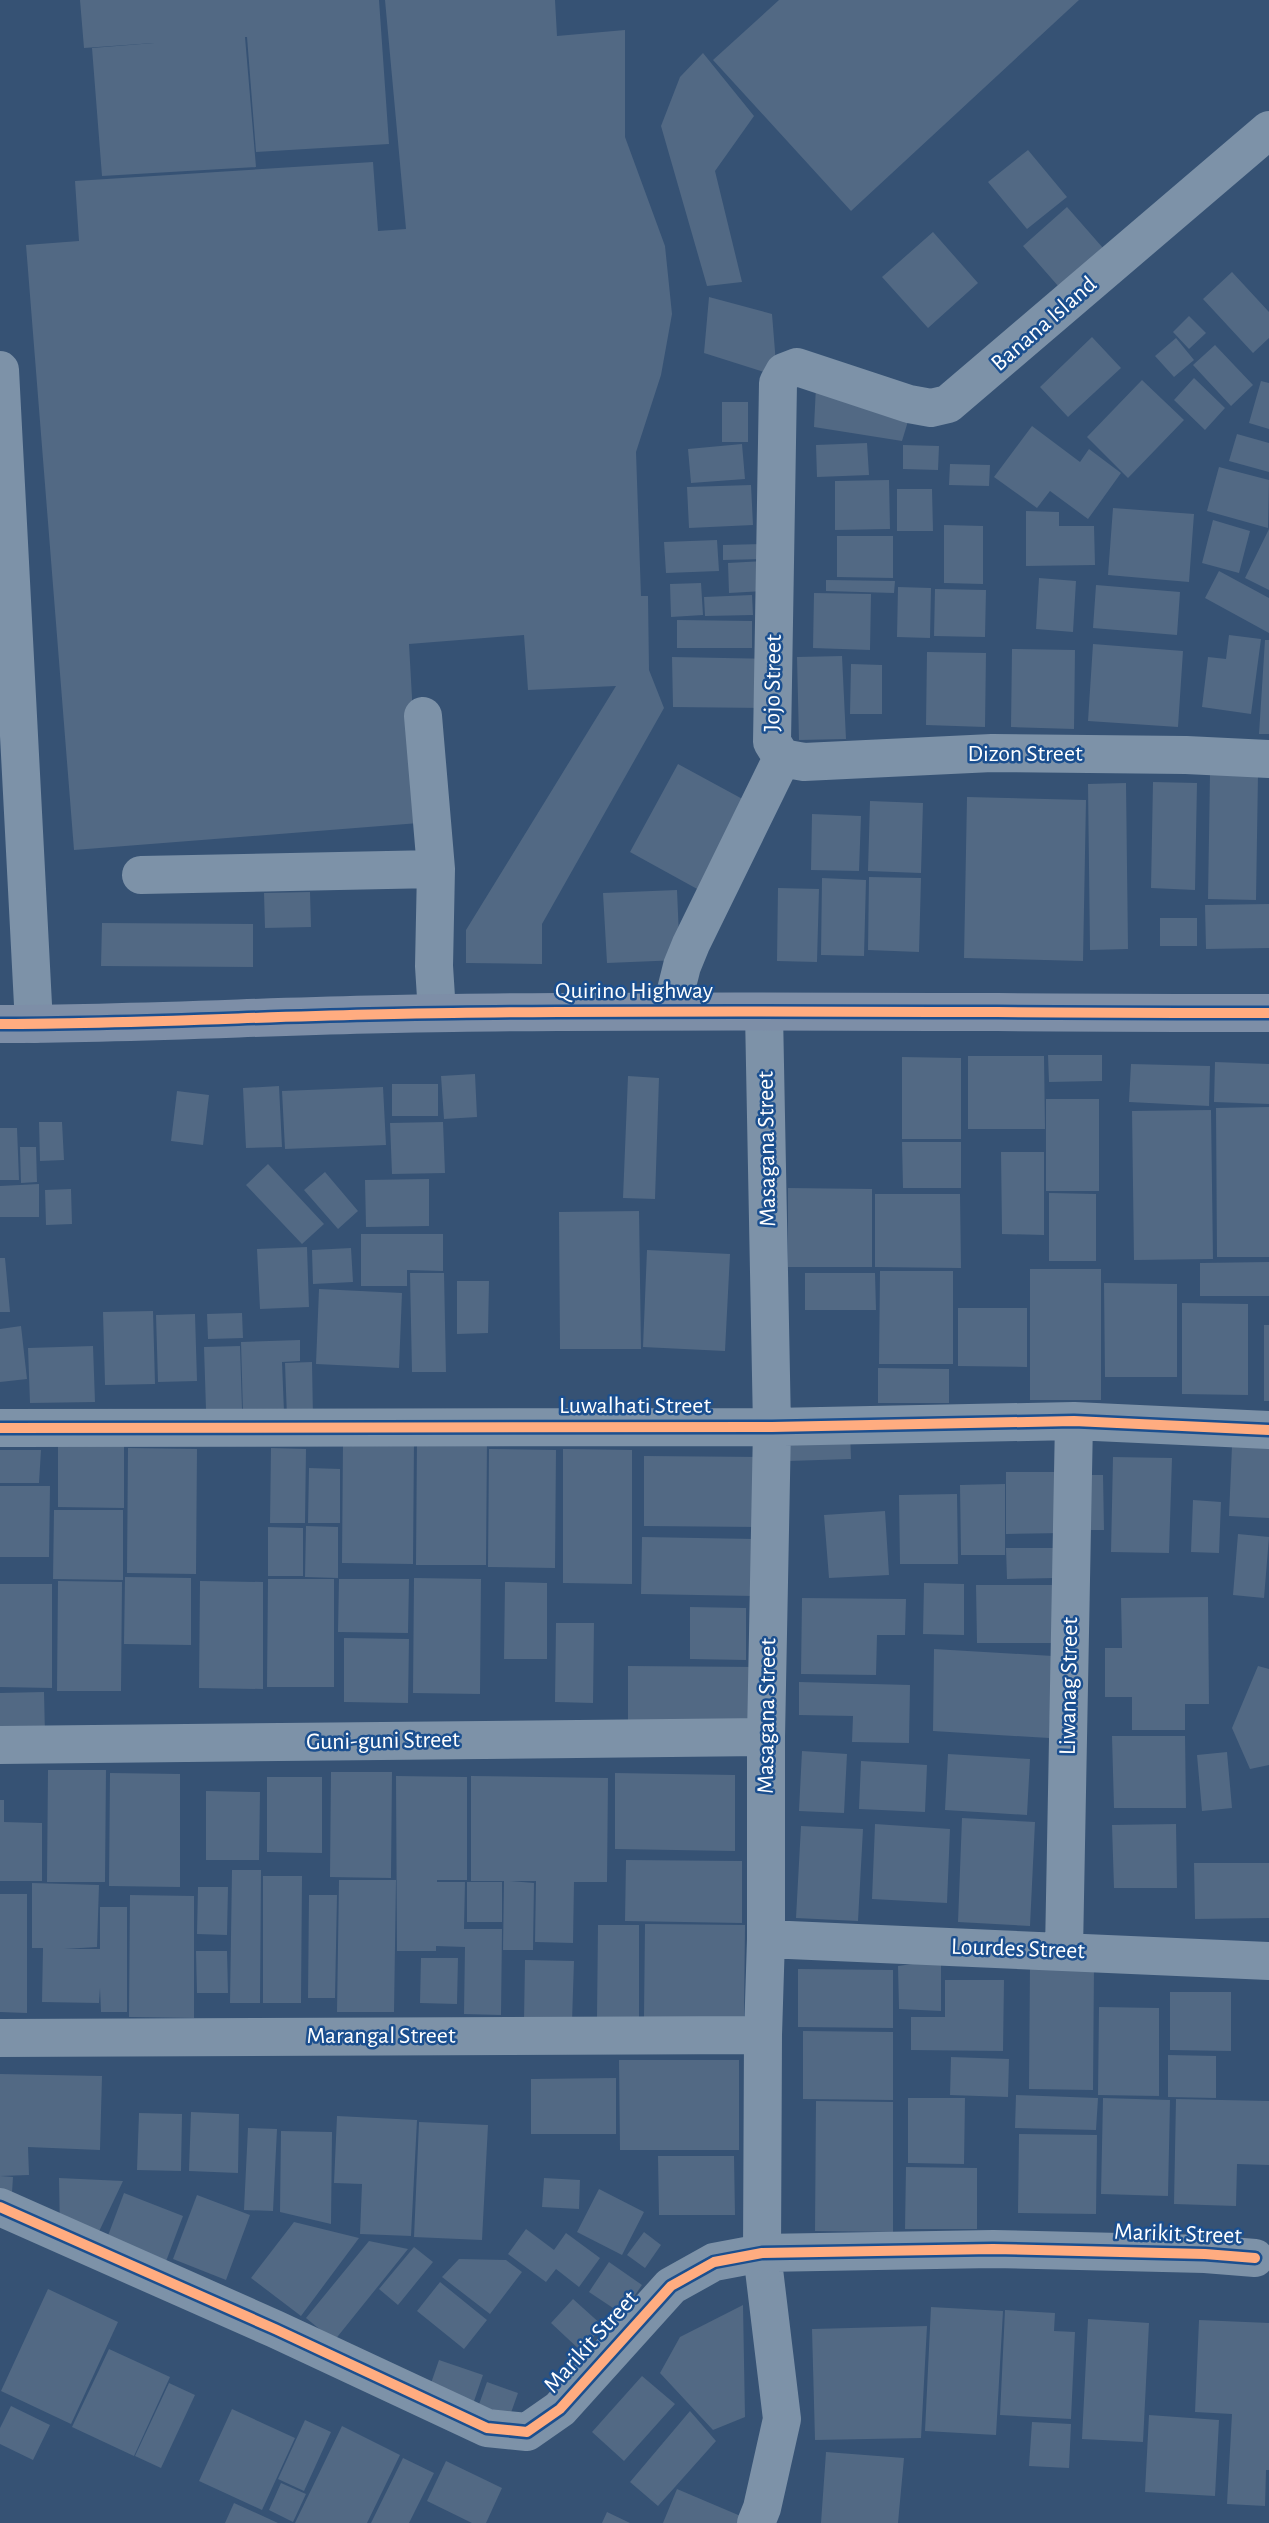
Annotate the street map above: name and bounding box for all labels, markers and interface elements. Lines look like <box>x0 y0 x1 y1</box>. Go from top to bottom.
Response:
street label: Banana Island <box>987 272 1101 376</box>
street label: Jojo Street <box>760 634 786 732</box>
street label: Dizon Street <box>967 742 1083 766</box>
street label: Quirino Highway <box>555 979 713 1003</box>
street label: Masagana Street <box>754 1071 780 1227</box>
street label: Luwalhati Street <box>559 1394 711 1418</box>
street label: Liwanag Street <box>1056 1616 1082 1755</box>
street label: Masagana Street <box>754 1638 780 1794</box>
street label: Guni-guni Street <box>306 1728 460 1754</box>
street label: Lourdes Street <box>951 1935 1086 1963</box>
street label: Marangal Street <box>306 2024 456 2048</box>
street label: Marikit Street <box>1114 2220 1243 2248</box>
street label: Marikit Street <box>539 2286 643 2398</box>

